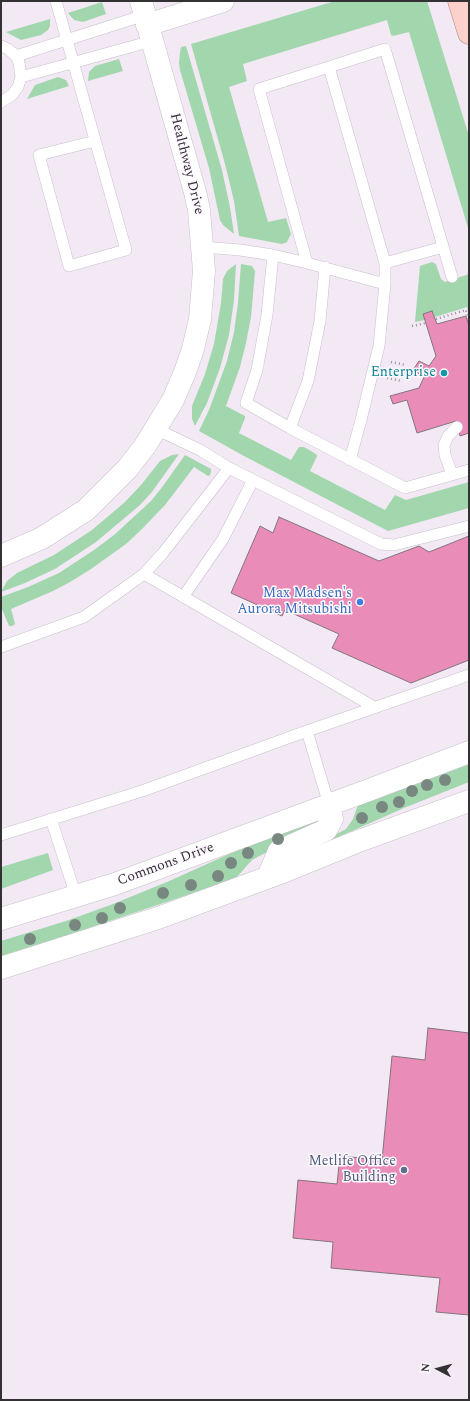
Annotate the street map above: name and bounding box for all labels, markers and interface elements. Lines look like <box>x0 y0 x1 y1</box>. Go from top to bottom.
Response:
street label: Healthway Drive <box>165 112 207 216</box>
place label: Enterprise <box>371 365 436 381</box>
marker: Enterprise <box>439 368 449 378</box>
place label: Max Madsen's Aurora Mitsubishi <box>237 586 352 618</box>
marker: Max Madsen's Aurora Mitsubishi <box>355 597 365 607</box>
street label: Commons Drive <box>116 840 216 890</box>
place label: Metlife Office Building <box>308 1154 396 1186</box>
marker: Metlife Office Building <box>399 1165 409 1175</box>
north arrow <box>418 1349 458 1389</box>
text: N <box>417 1362 434 1373</box>

